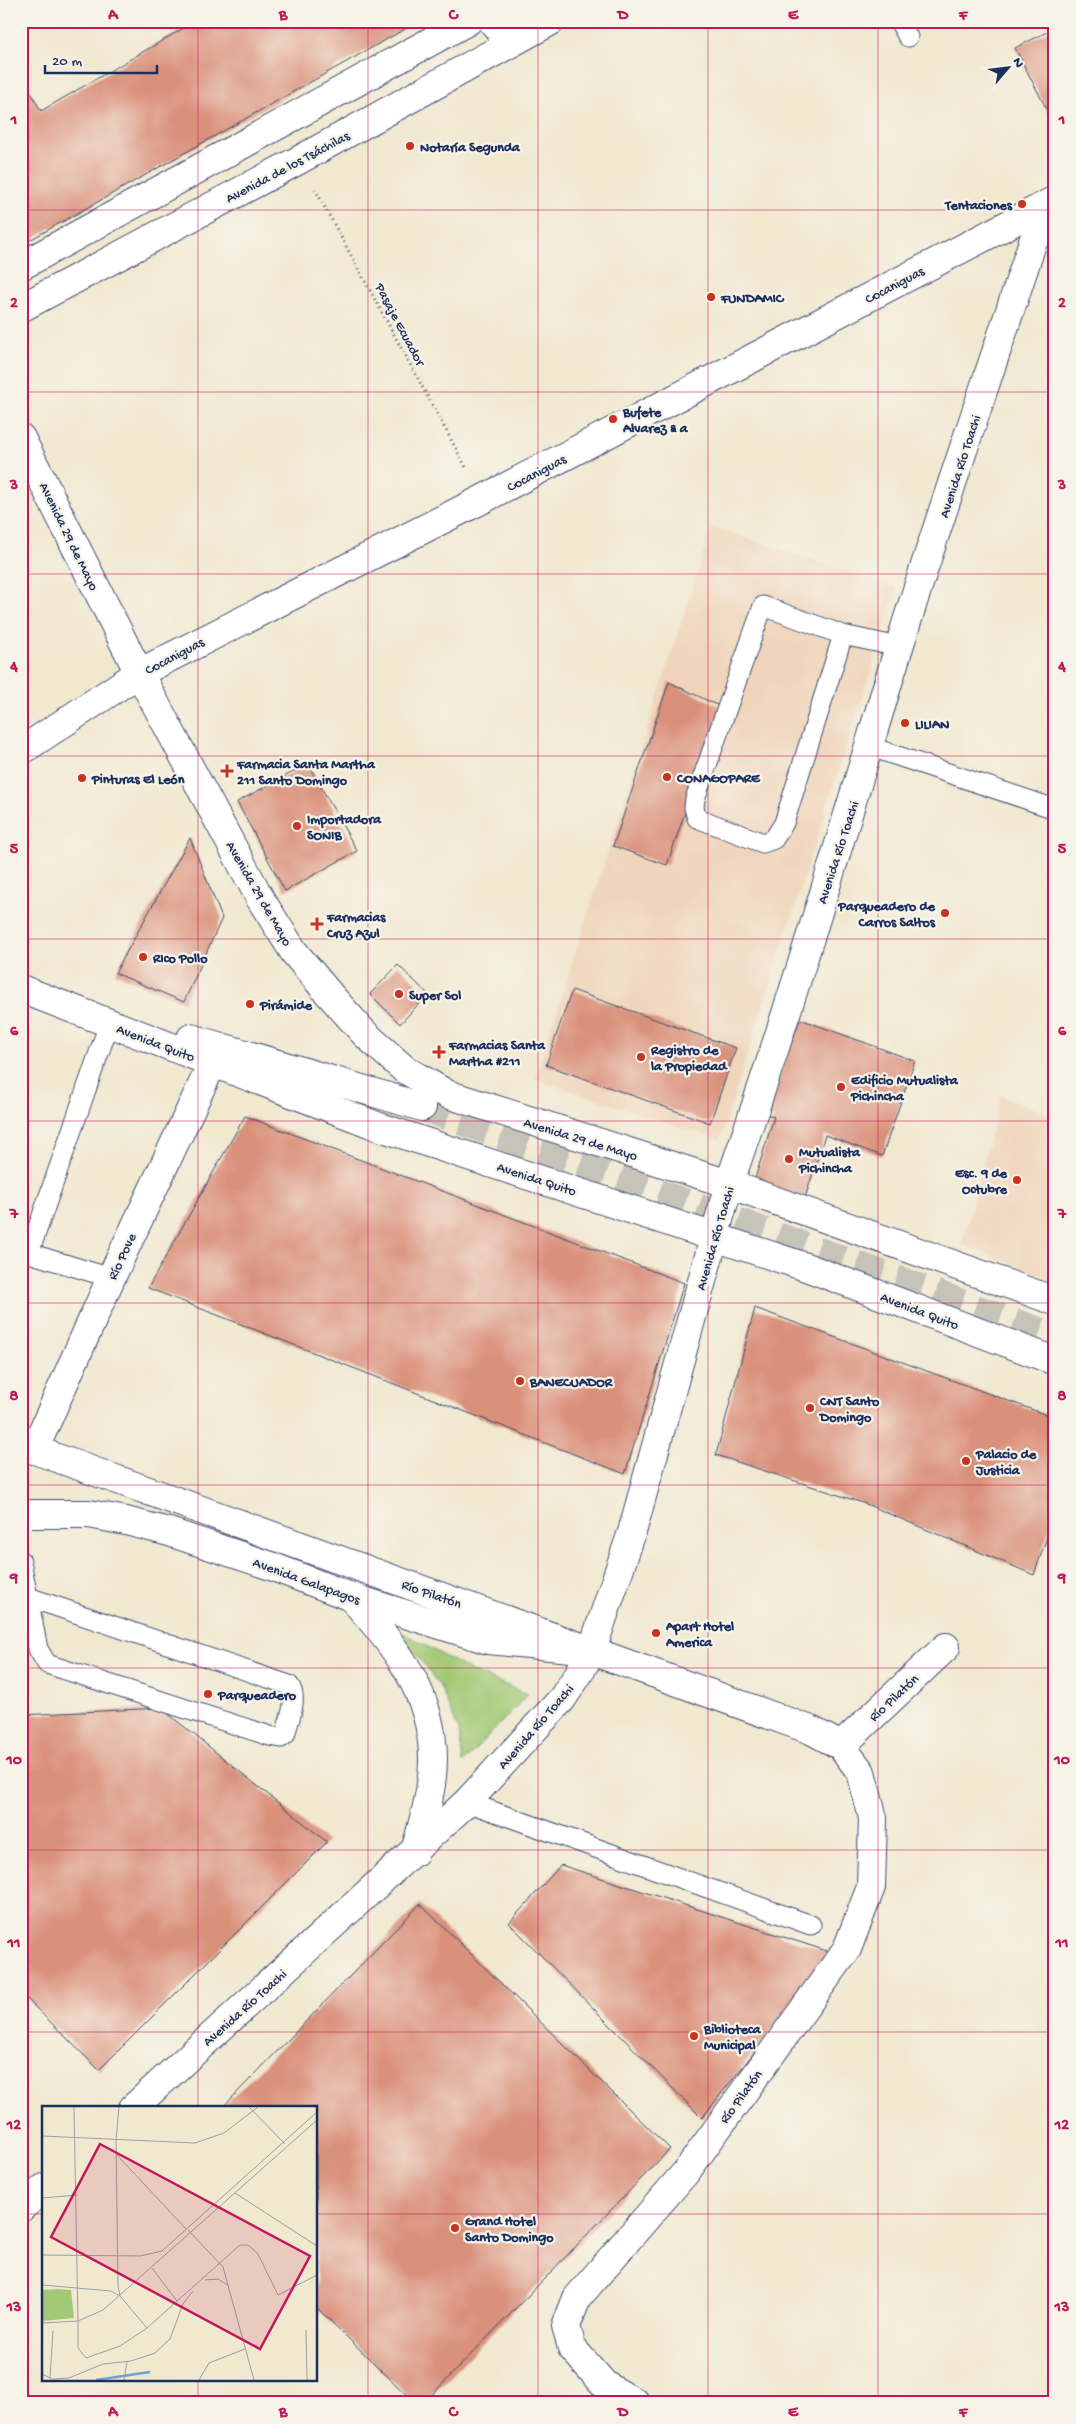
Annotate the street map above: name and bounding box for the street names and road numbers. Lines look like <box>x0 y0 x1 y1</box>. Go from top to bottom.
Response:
street label: Avenida de los Tsáchilas <box>223 128 354 208</box>
street label: Cocaniguas <box>863 263 928 309</box>
street label: Pasaje Ecuador <box>369 280 428 370</box>
street label: Avenida Río Toachi <box>937 413 986 520</box>
street label: Cocaniguas <box>505 451 570 497</box>
street label: Avenida 29 de Mayo <box>34 480 101 594</box>
street label: Cocaniguas <box>143 634 208 680</box>
street label: Avenida Río Toachi <box>815 799 864 906</box>
street label: Avenida 29 de Mayo <box>221 839 295 950</box>
street label: Avenida Quito <box>113 1022 197 1067</box>
street label: Avenida 29 de Mayo <box>521 1115 639 1166</box>
street label: Avenida Quito <box>494 1160 578 1201</box>
street label: Avenida Río Toachi <box>693 1185 739 1293</box>
street label: Río Pove <box>105 1230 142 1283</box>
street label: Avenida Quito <box>877 1290 961 1335</box>
street label: Avenida Galapagos <box>250 1555 363 1610</box>
street label: Río Pilatón <box>399 1577 464 1614</box>
street label: Río Pilatón <box>866 1671 924 1726</box>
street label: Avenida Río Toachi <box>495 1682 579 1774</box>
street label: Avenida Río Toachi <box>200 1967 291 2051</box>
street label: Río Pilatón <box>717 2067 767 2128</box>

